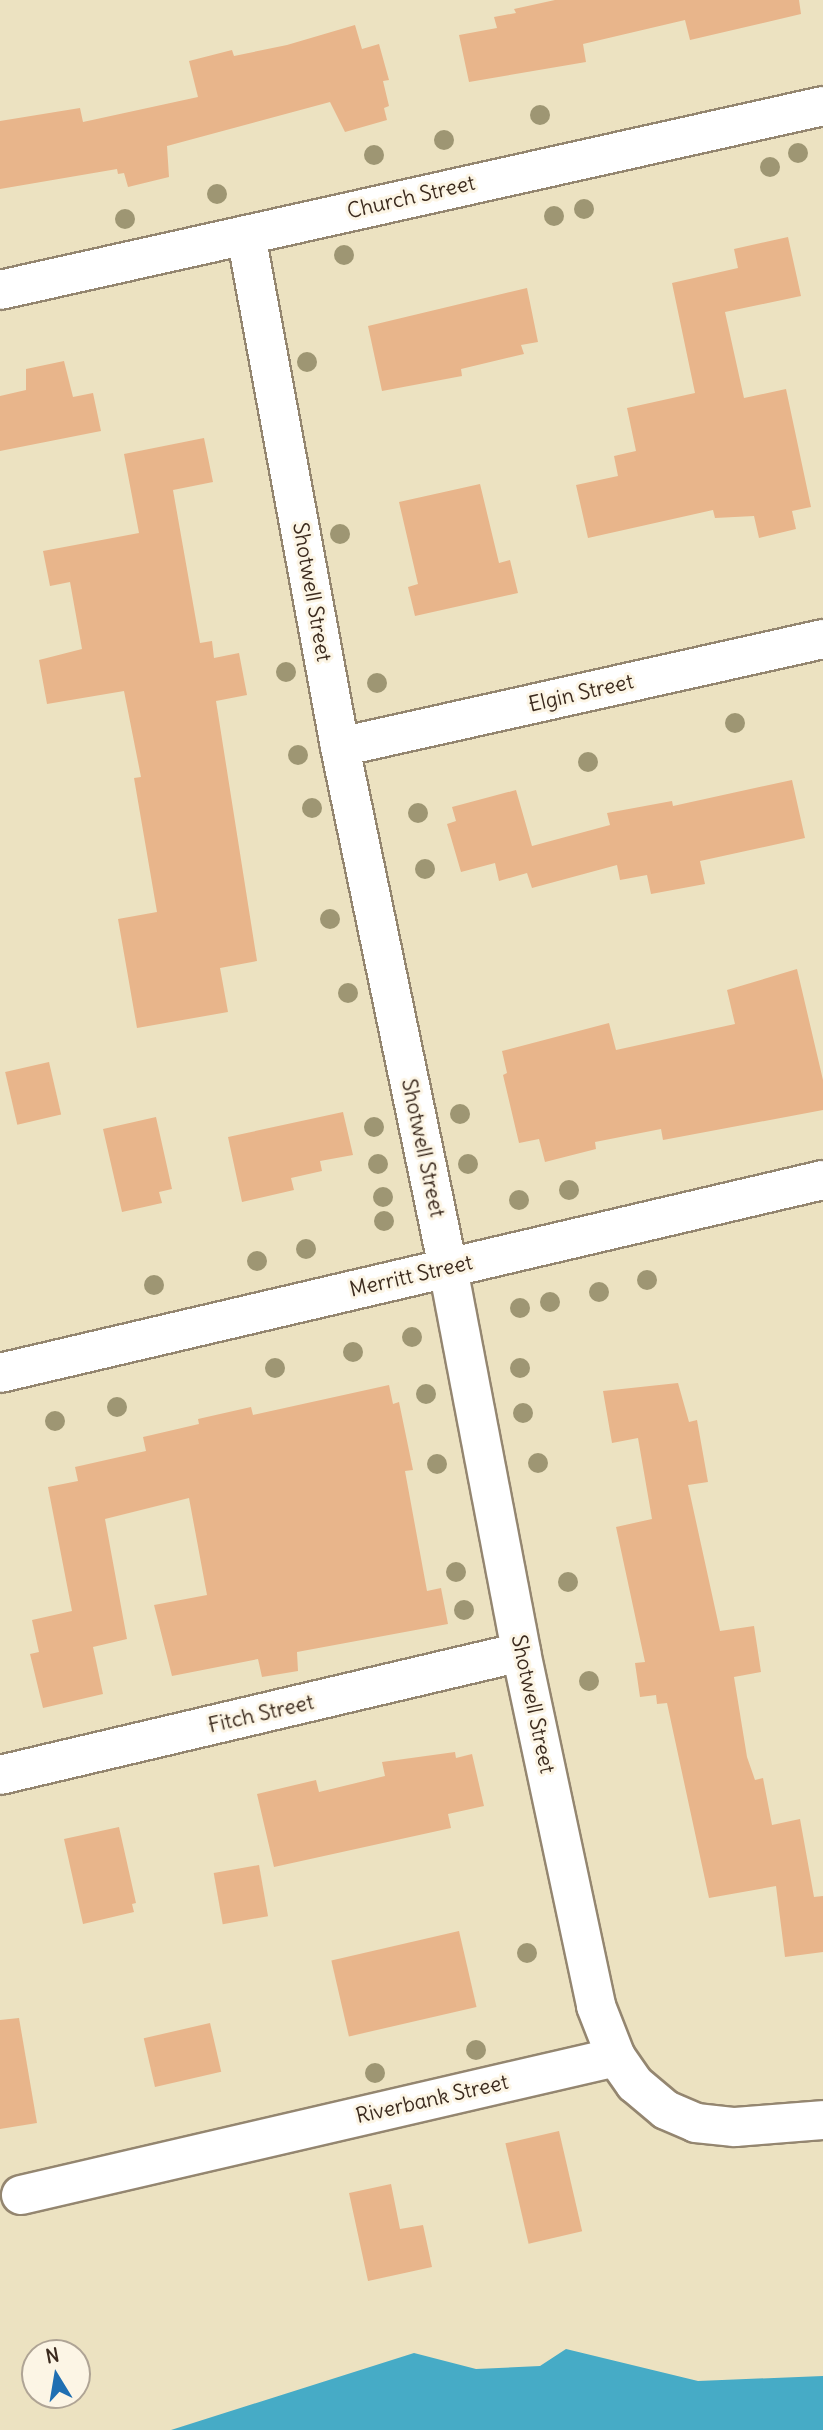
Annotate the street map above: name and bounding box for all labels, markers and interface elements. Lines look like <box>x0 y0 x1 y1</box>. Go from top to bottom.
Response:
street label: Church Street <box>345 170 477 224</box>
street label: Shotwell Street <box>287 520 337 664</box>
street label: Elgin Street <box>526 669 636 717</box>
street label: Shotwell Street <box>396 1077 450 1219</box>
street label: Merritt Street <box>347 1250 475 1302</box>
street label: Shotwell Street <box>506 1633 560 1775</box>
street label: Fitch Street <box>206 1690 316 1738</box>
street label: Riverbank Street <box>353 2069 511 2129</box>
north arrow <box>21 2339 91 2409</box>
text: N <box>44 2342 61 2368</box>

